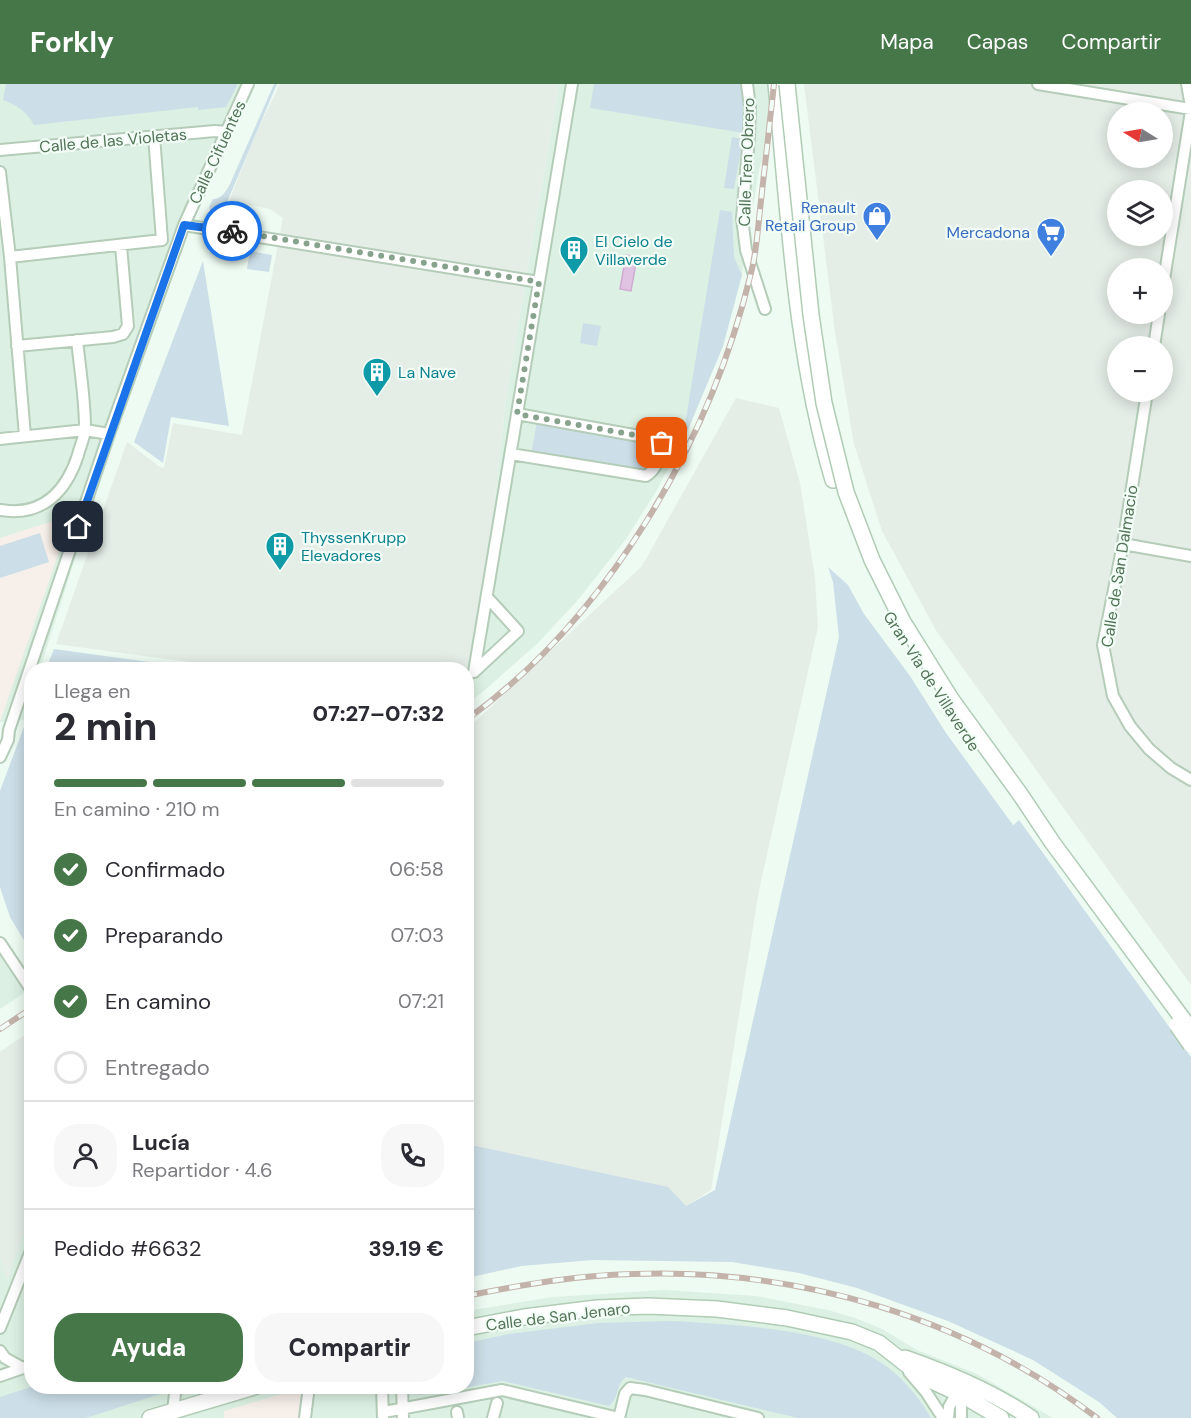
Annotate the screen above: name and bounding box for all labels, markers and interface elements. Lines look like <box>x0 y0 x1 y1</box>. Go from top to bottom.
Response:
text: Forkly <box>30 24 114 61</box>
text: Mapa <box>880 28 934 56</box>
text: Capas <box>967 28 1028 56</box>
text: Compartir <box>1061 28 1161 56</box>
street label: Calle Cifuentes <box>184 97 251 207</box>
street label: Calle Tren Obrero <box>734 97 759 227</box>
north arrow <box>1107 102 1173 168</box>
map controls <box>1107 102 1173 402</box>
street label: Calle de las Violetas <box>38 124 188 157</box>
button: layers <box>1107 180 1173 246</box>
place label: Renault Retail Group <box>765 197 856 236</box>
shop icon: Renault Retail Group <box>861 200 893 242</box>
courier <box>202 201 262 261</box>
icon: bike <box>216 215 249 248</box>
supermarket icon: Mercadona <box>1035 216 1067 258</box>
place label: Mercadona <box>947 222 1030 243</box>
place label: El Cielo de Villaverde <box>595 231 673 270</box>
building icon: El Cielo de Villaverde <box>558 234 590 276</box>
button: + <box>1107 258 1173 324</box>
button: − <box>1107 336 1173 402</box>
building icon: La Nave <box>361 356 393 398</box>
place label: La Nave <box>398 362 456 383</box>
pin <box>636 417 687 468</box>
icon: bag <box>645 426 678 459</box>
street label: Calle de San Dalmacio <box>1096 483 1143 649</box>
pin <box>52 501 103 552</box>
icon: home <box>61 510 94 543</box>
place label: ThyssenKrupp Elevadores <box>301 527 406 566</box>
building icon: ThyssenKrupp Elevadores <box>264 530 296 572</box>
street label: Gran Vía de Villaverde <box>878 607 985 755</box>
text: Llega en <box>54 678 131 704</box>
text: 07:27–07:32 <box>313 699 444 728</box>
text: 2 min <box>54 701 158 752</box>
text: En camino · 210 m <box>54 796 220 822</box>
icon: check <box>54 853 87 886</box>
text: Confirmado <box>105 855 225 884</box>
text: 06:58 <box>389 856 444 882</box>
icon: check <box>54 919 87 952</box>
text: Preparando <box>105 921 223 950</box>
text: 07:03 <box>390 922 444 948</box>
icon: check <box>54 985 87 1018</box>
text: En camino <box>105 987 211 1016</box>
text: 07:21 <box>398 988 444 1014</box>
text: Entregado <box>105 1053 210 1082</box>
button: person <box>54 1124 117 1187</box>
button: phone <box>381 1124 444 1187</box>
text: Lucía <box>132 1128 190 1157</box>
text: Repartidor · 4.6 <box>132 1157 273 1183</box>
text: Pedido #6632 <box>54 1234 201 1263</box>
text: 39.19 € <box>369 1234 444 1263</box>
street label: Calle de San Jenaro <box>485 1297 632 1336</box>
button: Ayuda <box>54 1313 243 1382</box>
button: Compartir <box>255 1313 444 1382</box>

